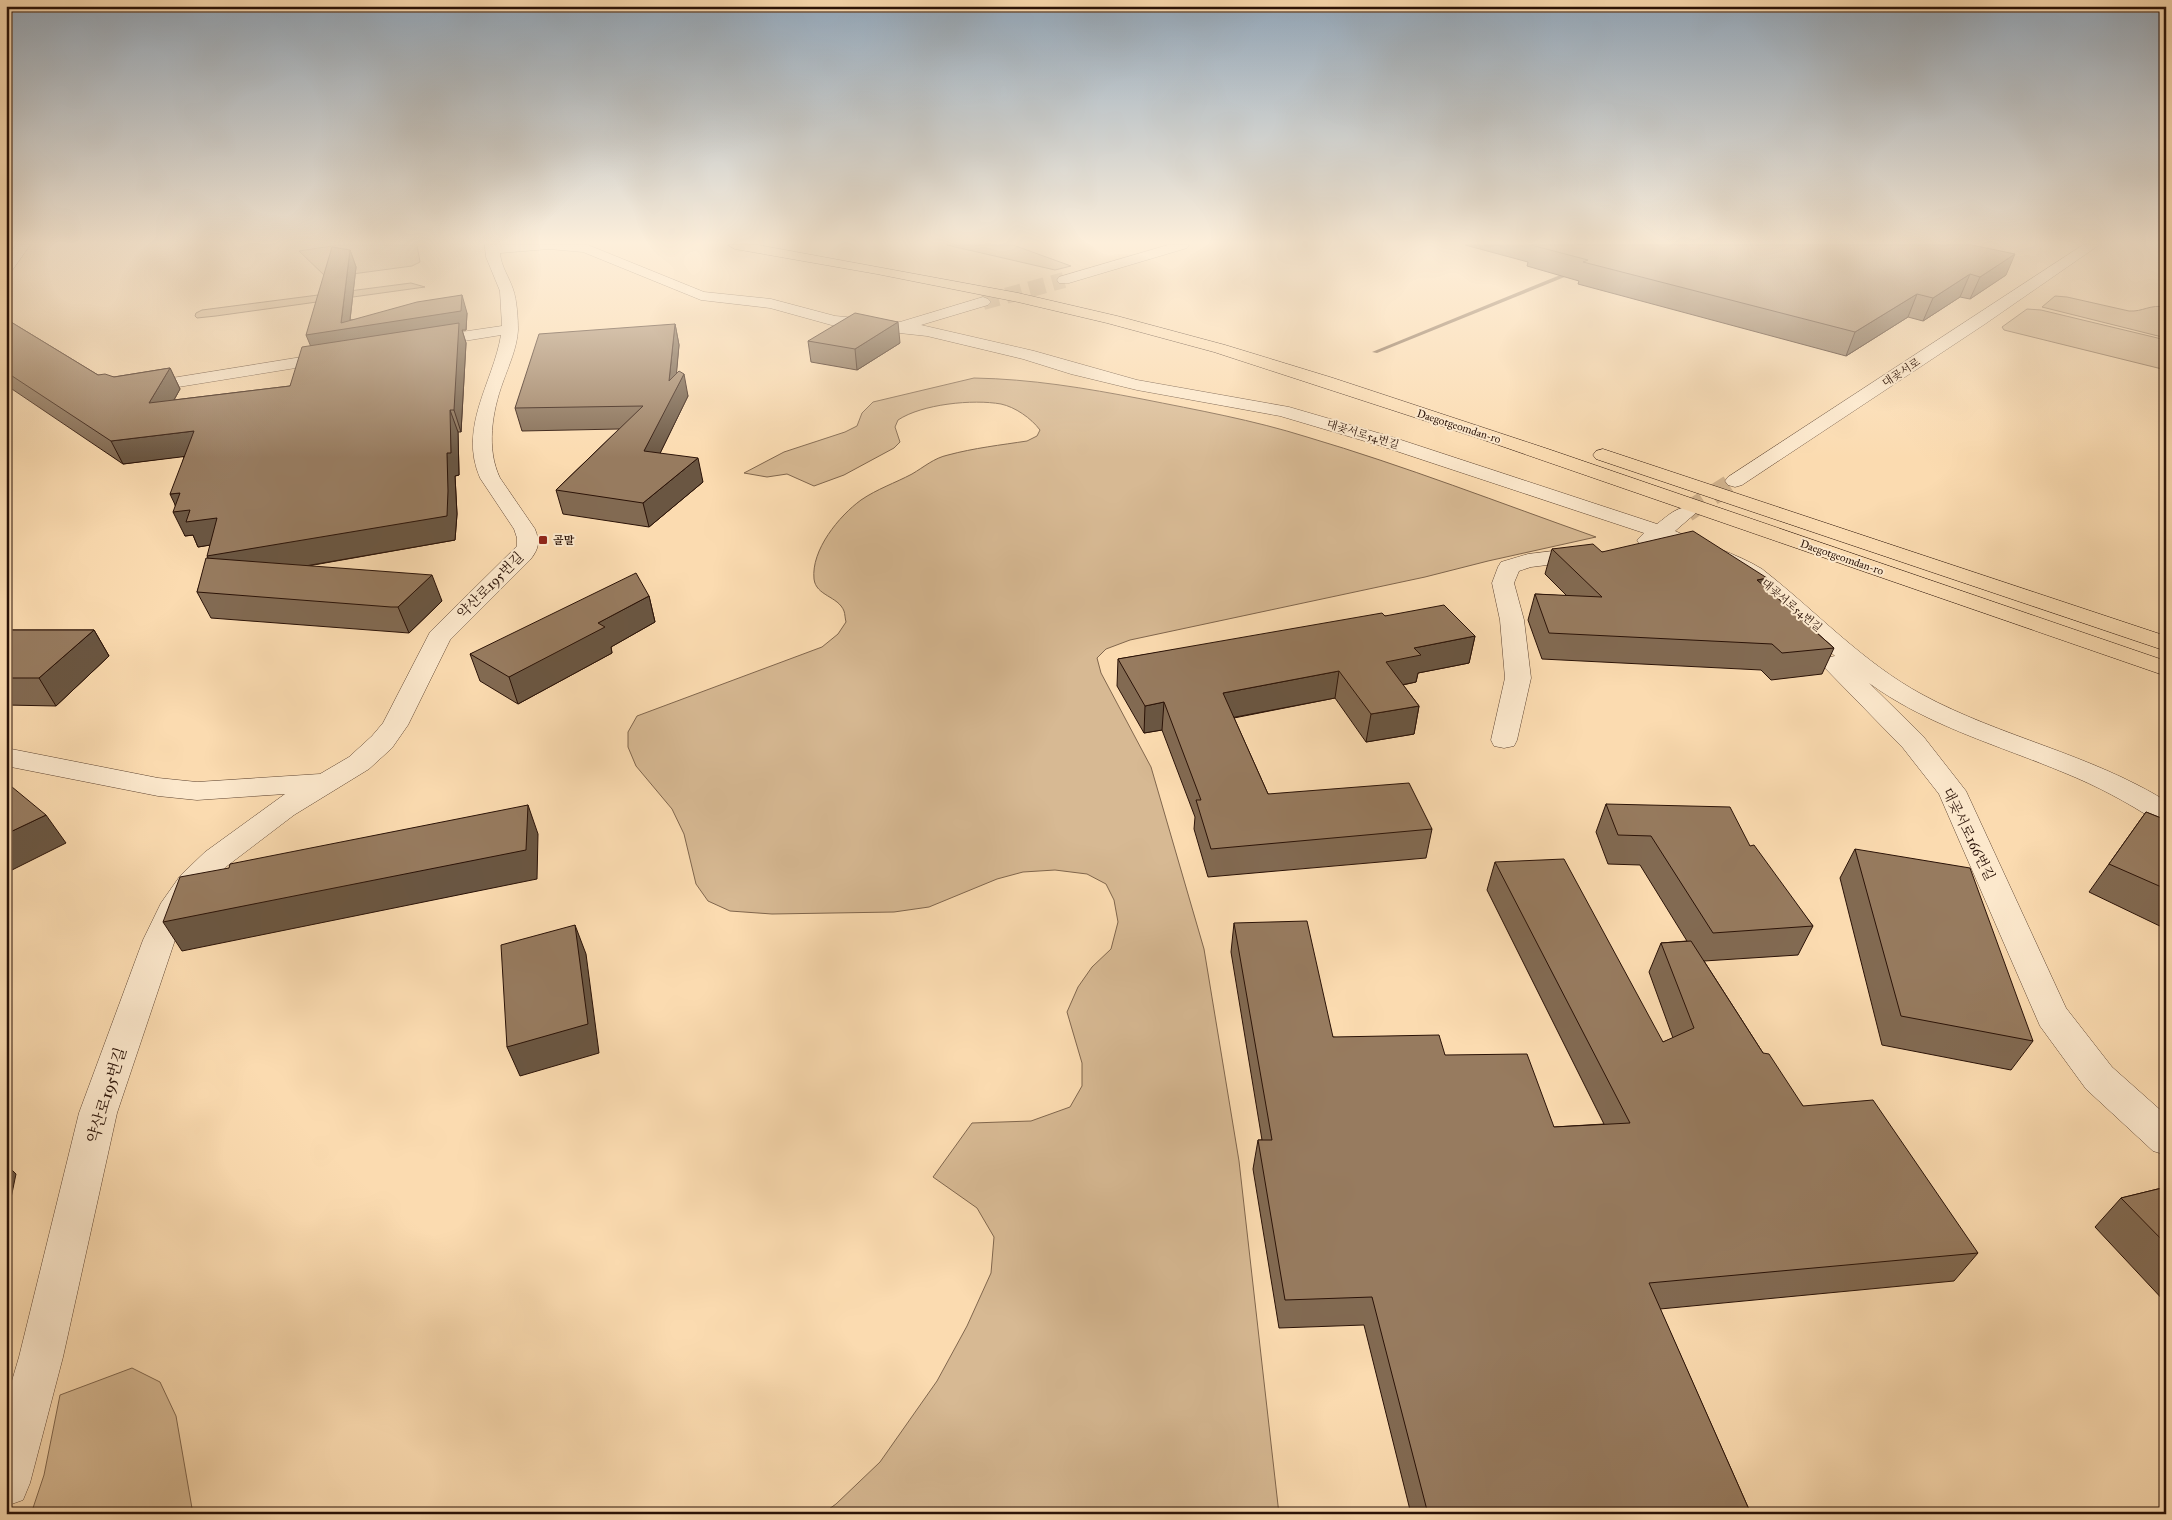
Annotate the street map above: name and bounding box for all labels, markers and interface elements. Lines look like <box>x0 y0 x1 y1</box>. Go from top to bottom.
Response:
street label: 대곶서로 <box>1880 355 1923 389</box>
street label: Daegotgeomdan-ro <box>1415 407 1503 446</box>
street label: 대곶서로54번길 <box>1325 417 1400 452</box>
marker: 골말 <box>537 534 549 546</box>
place label: 골말 <box>553 534 575 547</box>
street label: Daegotgeomdan-ro <box>1798 537 1886 578</box>
street label: 약산로195번길 <box>454 549 527 622</box>
street label: 대곶서로54번길 <box>1759 576 1824 634</box>
street label: 대곶서로166번길 <box>1939 785 1998 883</box>
street label: 약산로195번길 <box>83 1045 130 1146</box>

